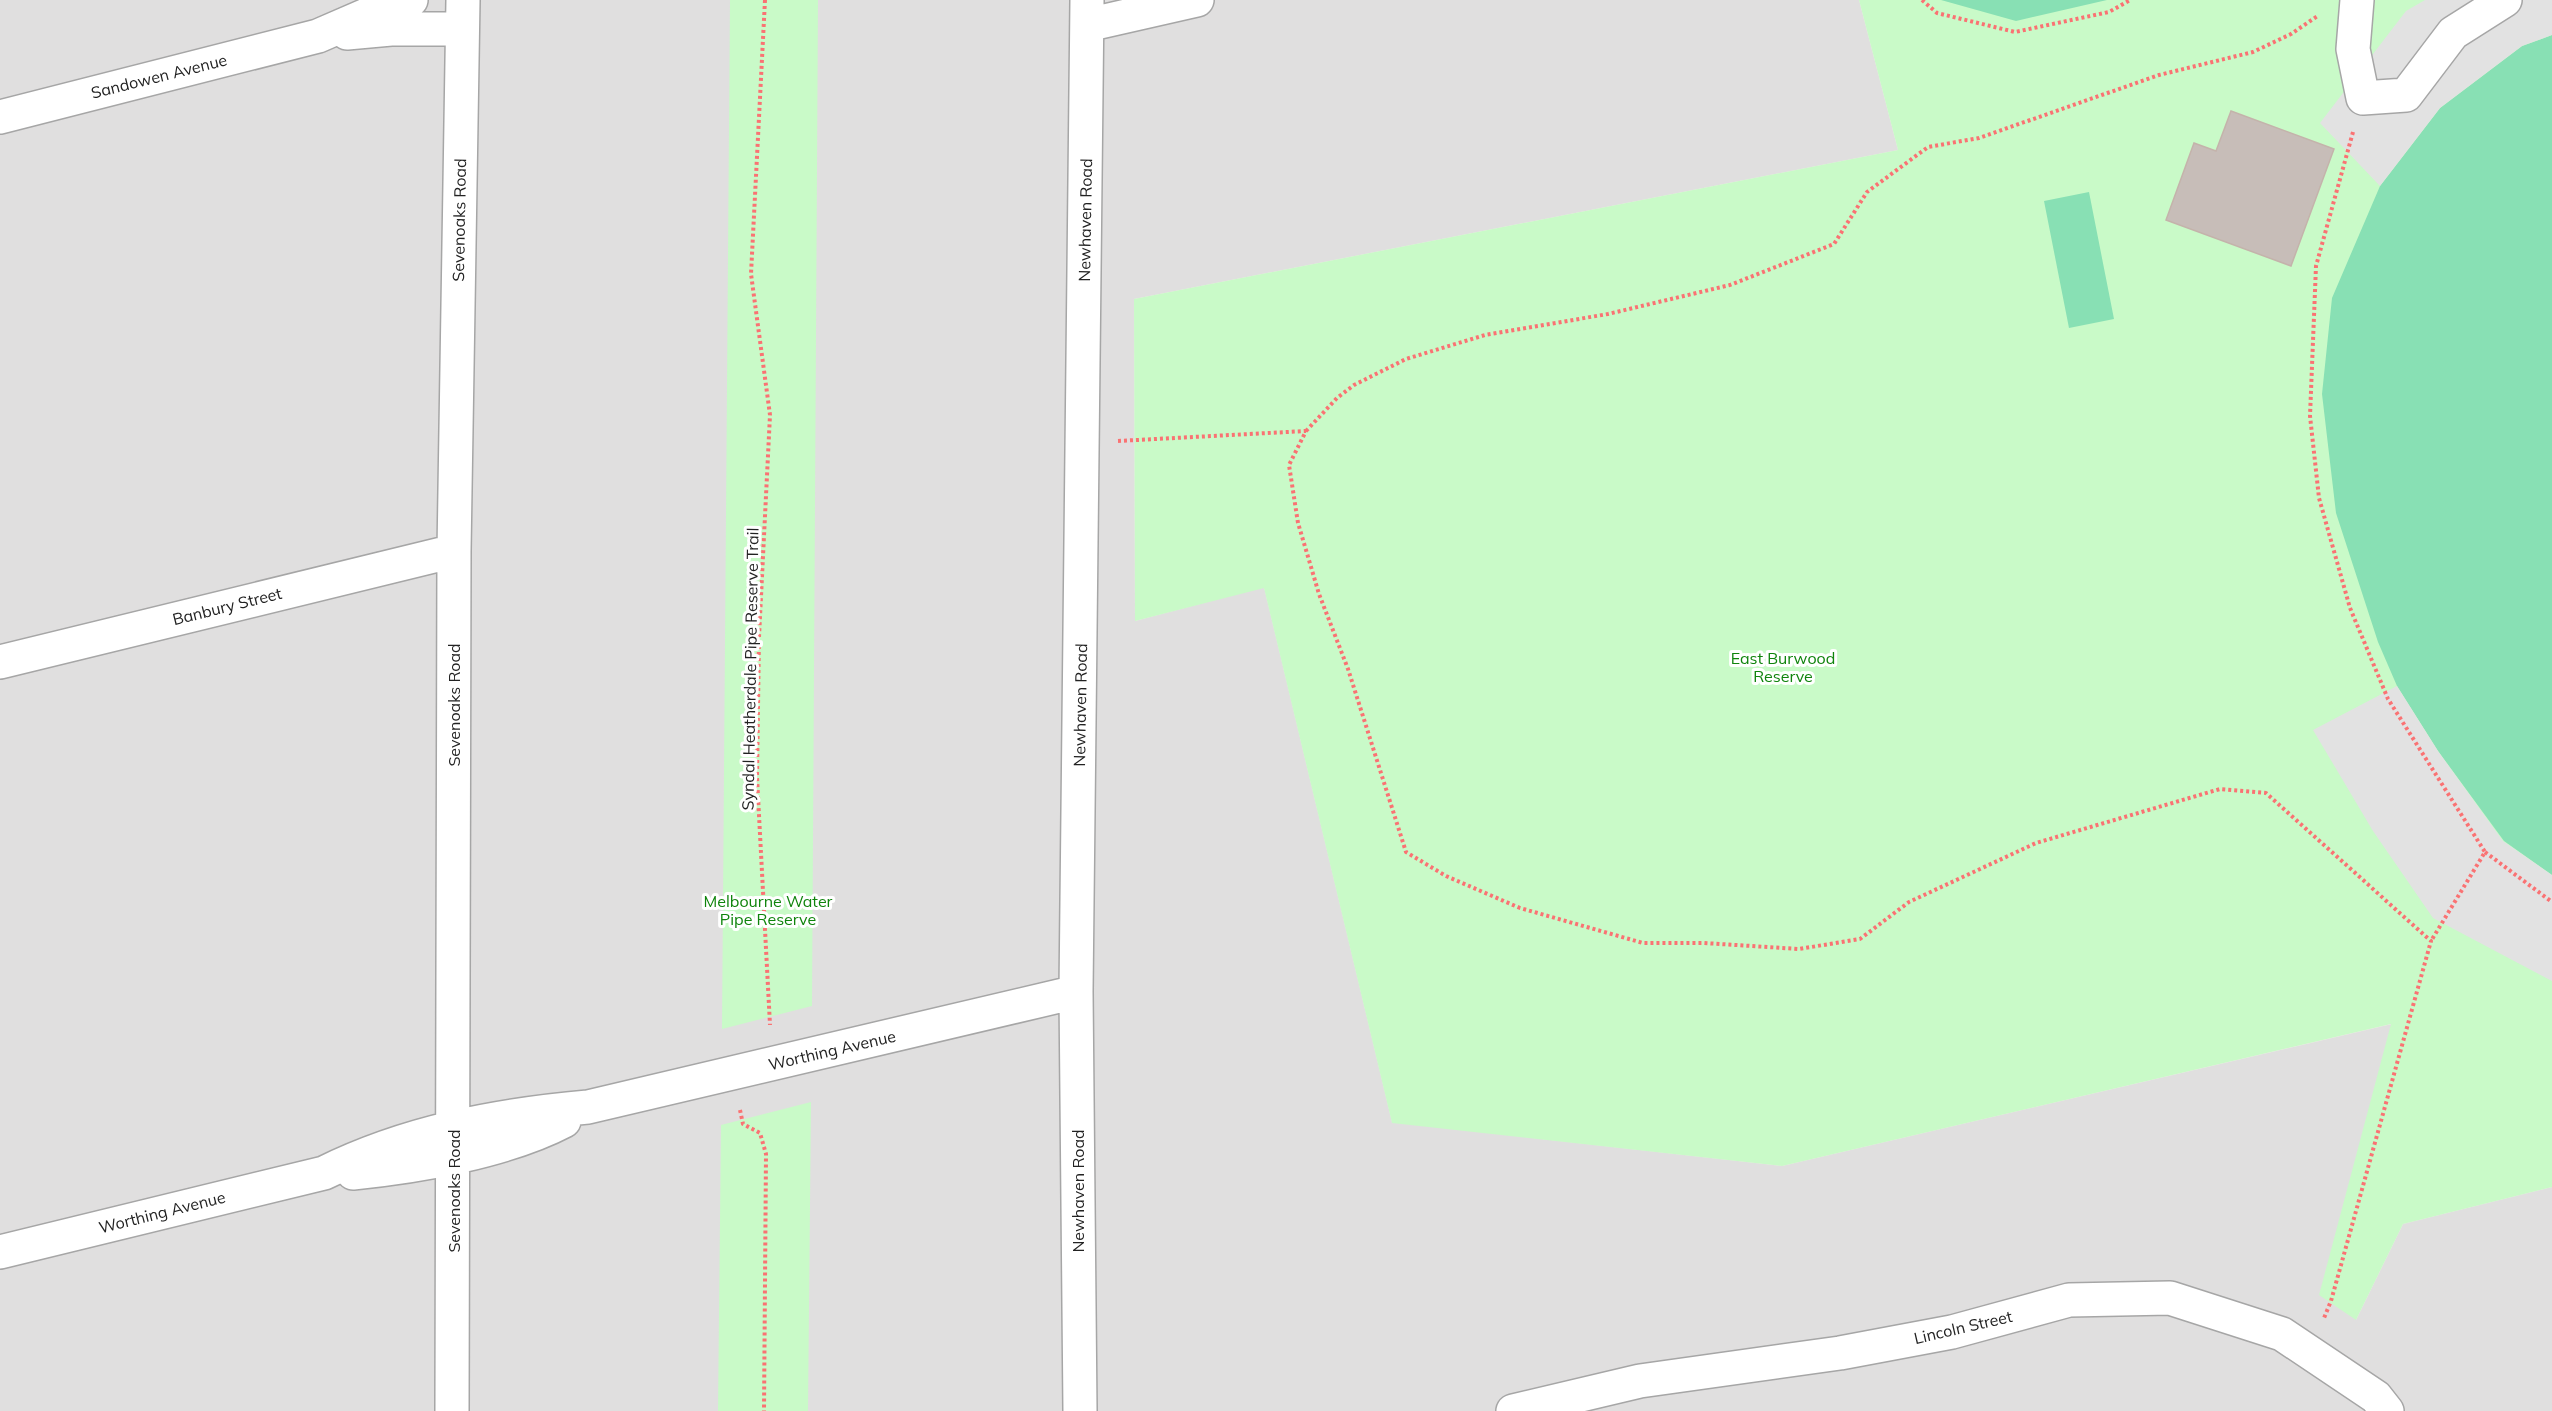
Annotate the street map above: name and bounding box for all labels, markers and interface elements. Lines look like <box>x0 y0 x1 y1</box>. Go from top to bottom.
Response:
street label: Sandowen Avenue <box>89 49 229 103</box>
street label: Sevenoaks Road <box>448 158 470 282</box>
street label: Newhaven Road <box>1074 158 1096 282</box>
street label: Syndal Heatherdale Pipe Reserve Trail <box>738 528 762 810</box>
street label: Banbury Street <box>170 583 284 629</box>
street label: Sevenoaks Road <box>444 643 464 767</box>
street label: Newhaven Road <box>1069 643 1091 767</box>
park label: East Burwood Reserve <box>1731 648 1835 686</box>
park label: Melbourne Water Pipe Reserve <box>704 891 833 929</box>
street label: Worthing Avenue <box>766 1026 898 1074</box>
street label: Sevenoaks Road <box>444 1129 464 1253</box>
street label: Newhaven Road <box>1068 1129 1088 1253</box>
street label: Worthing Avenue <box>97 1187 227 1237</box>
street label: Lincoln Street <box>1912 1306 2015 1348</box>

